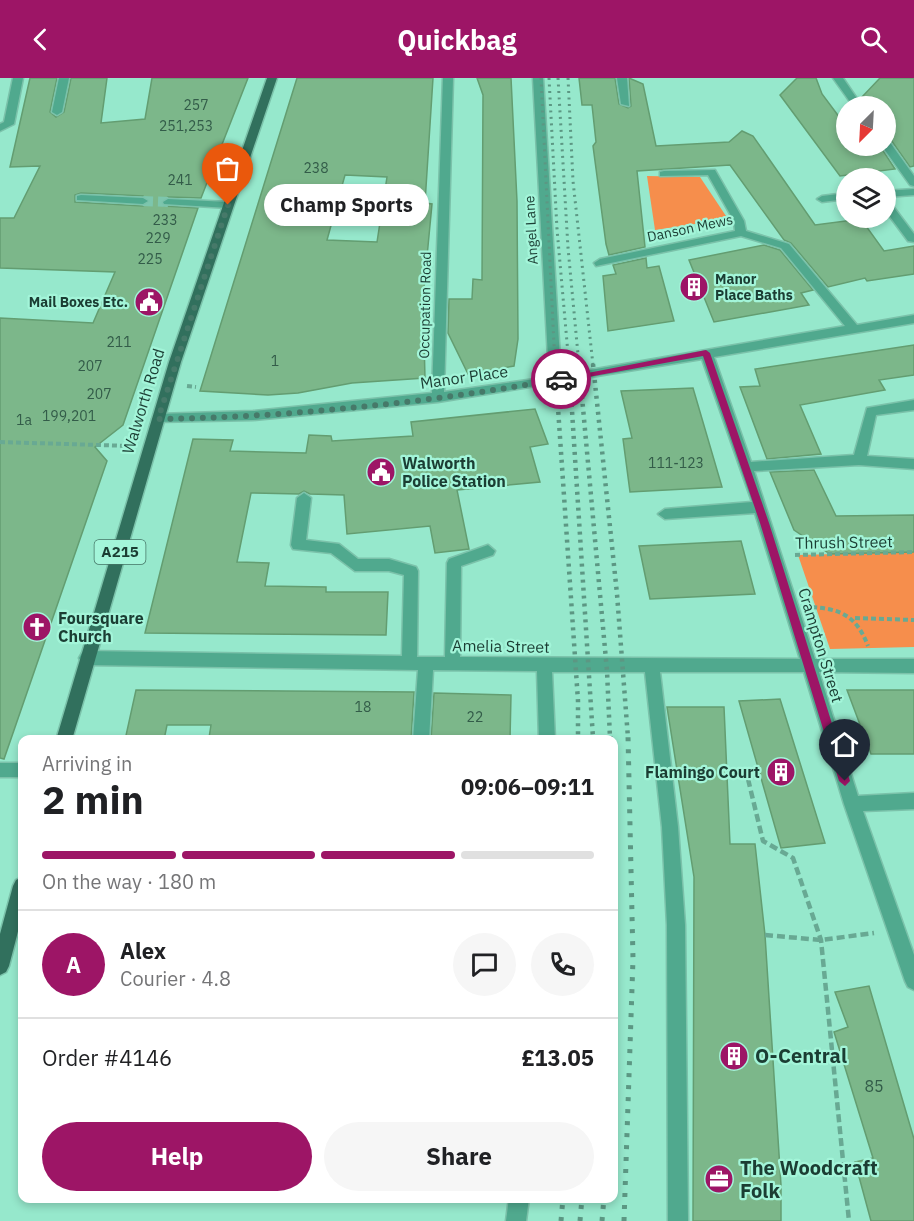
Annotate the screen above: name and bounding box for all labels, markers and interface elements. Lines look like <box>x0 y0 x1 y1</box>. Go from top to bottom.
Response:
text: Quickbag <box>397 22 517 57</box>
icon: back <box>24 23 57 56</box>
icon: search <box>857 23 890 56</box>
house number: 257 <box>183 96 209 114</box>
north arrow <box>836 96 896 156</box>
map controls <box>836 96 896 228</box>
house number: 251,253 <box>159 117 213 135</box>
pin <box>202 143 253 205</box>
icon: bag <box>211 152 244 185</box>
house number: 238 <box>303 159 329 177</box>
button: layers <box>836 168 896 228</box>
house number: 241 <box>167 171 193 189</box>
callout: Champ Sports <box>264 184 429 226</box>
text: Champ Sports <box>280 191 413 218</box>
street label: Angel Lane <box>520 195 542 265</box>
street label: Danson Mews <box>645 210 735 246</box>
house number: 233 <box>152 211 178 229</box>
house number: 229 <box>145 229 171 247</box>
house number: 225 <box>137 250 163 268</box>
street label: Occupation Road <box>415 251 435 359</box>
place label: Manor Place Baths <box>715 270 793 304</box>
building icon: Manor Place Baths <box>678 271 710 303</box>
public building icon: Mail Boxes Etc. <box>133 286 165 318</box>
place label: Mail Boxes Etc. <box>29 293 128 311</box>
house number: 211 <box>106 333 132 351</box>
street label: Walworth Road <box>117 346 169 456</box>
courier <box>531 349 591 409</box>
house number: 1 <box>271 352 279 370</box>
house number: 207 <box>77 357 103 375</box>
street label: Manor Place <box>419 361 509 393</box>
icon: car <box>545 363 578 396</box>
house number: 207 <box>86 385 112 403</box>
house number: 199,201 <box>42 407 96 425</box>
house number: 1a <box>16 411 32 429</box>
place label: Walworth Police Station <box>402 453 506 491</box>
house number: 111-123 <box>648 454 704 472</box>
public building icon: Walworth Police Station <box>365 456 397 488</box>
street label: Thrush Street <box>795 531 893 553</box>
road number: A215 <box>94 540 146 564</box>
street label: Crampton Street <box>794 585 848 705</box>
place label: Foursquare Church <box>58 608 144 646</box>
church icon: Foursquare Church <box>21 611 53 643</box>
street label: Amelia Street <box>452 635 550 657</box>
house number: 18 <box>355 698 371 716</box>
house number: 22 <box>467 708 483 726</box>
pin <box>819 719 870 781</box>
icon: home <box>828 728 861 761</box>
text: Arriving in <box>42 750 132 777</box>
building icon: Flamingo Court <box>765 756 797 788</box>
place label: Flamingo Court <box>645 762 760 782</box>
text: 09:06–09:11 <box>461 772 594 801</box>
text: 2 min <box>42 774 144 825</box>
text: On the way · 180 m <box>42 868 216 895</box>
button: chat <box>453 933 516 996</box>
button: phone <box>531 933 594 996</box>
text: Alex <box>120 936 166 965</box>
text: A <box>66 950 81 979</box>
text: Courier · 4.8 <box>120 965 231 992</box>
building icon: O-Central <box>718 1040 750 1072</box>
place label: O-Central <box>755 1042 847 1069</box>
text: Order #4146 <box>42 1043 172 1072</box>
text: £13.05 <box>522 1043 594 1072</box>
house number: 85 <box>864 1076 884 1096</box>
button: Help <box>42 1122 312 1191</box>
button: Share <box>324 1122 594 1191</box>
place label: The Woodcraft Folk <box>740 1154 878 1204</box>
office icon: The Woodcraft Folk <box>703 1163 735 1195</box>

